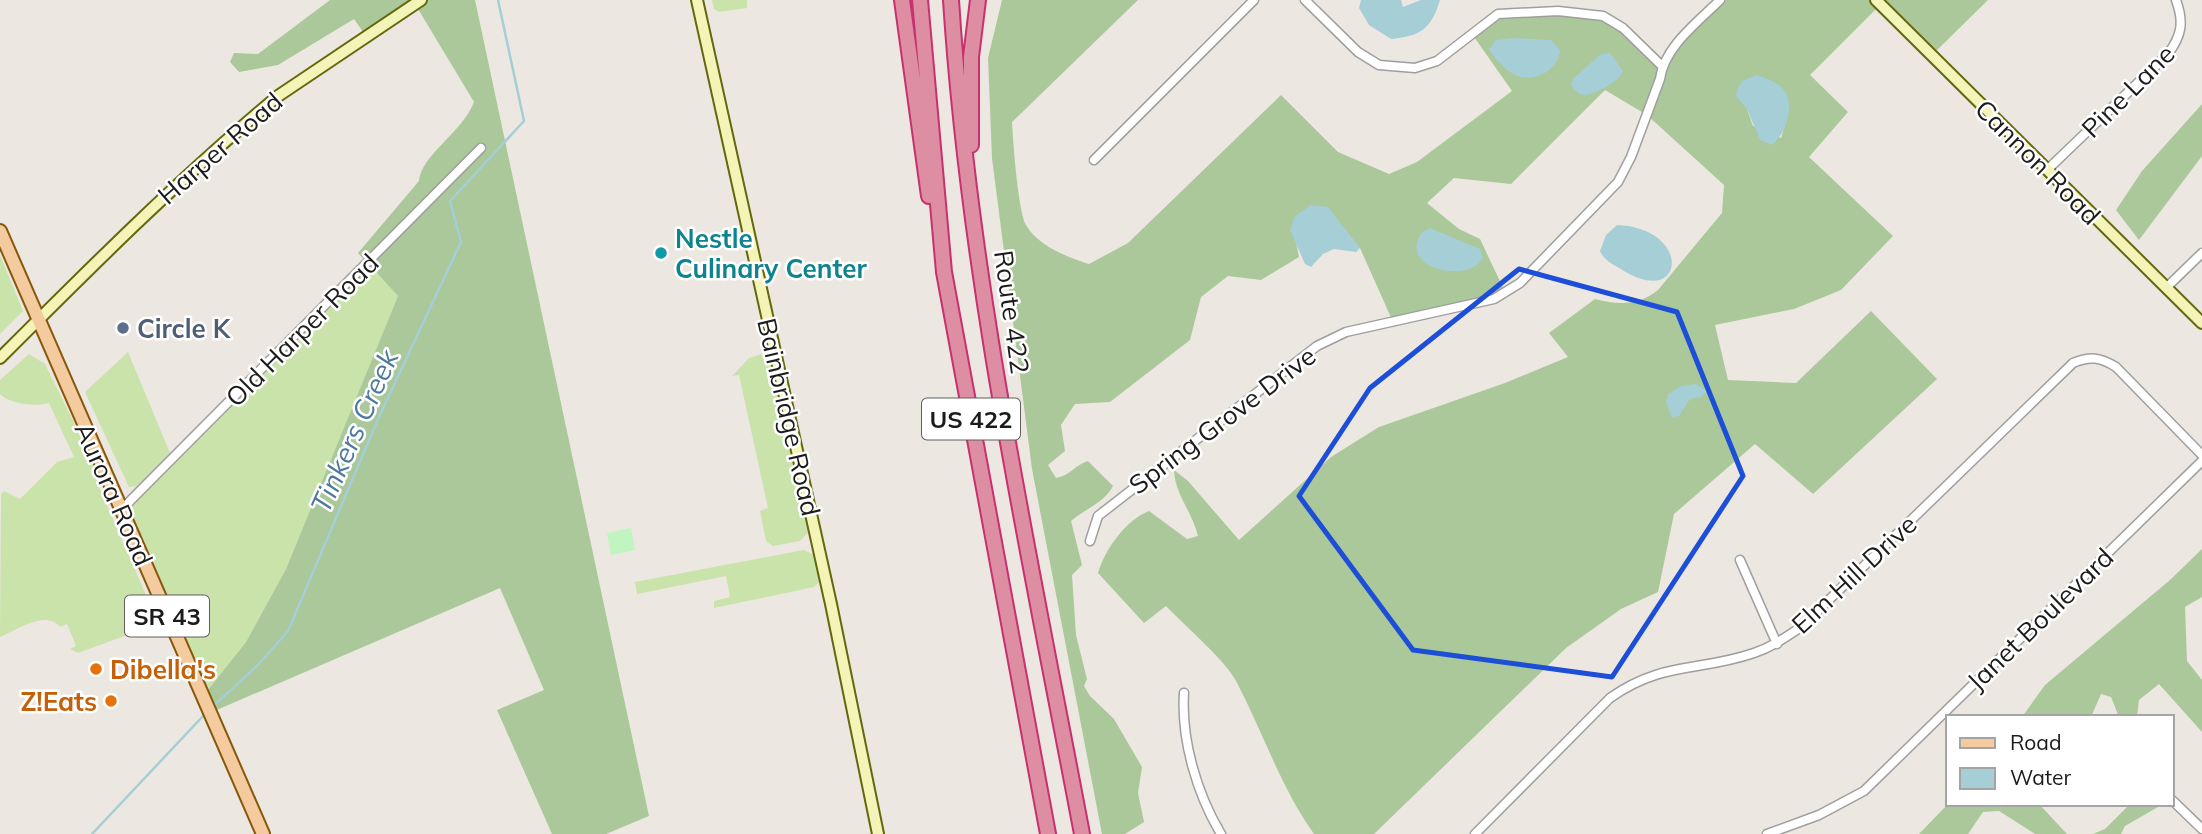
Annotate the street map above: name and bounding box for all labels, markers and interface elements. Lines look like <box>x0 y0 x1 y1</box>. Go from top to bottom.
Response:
street label: Pine Lane <box>2074 37 2182 145</box>
street label: Harper Road <box>151 85 289 211</box>
street label: Cannon Road <box>1968 92 2108 232</box>
place label: Nestle Culinary Center <box>675 222 867 285</box>
marker: Nestle Culinary Center <box>653 245 669 261</box>
street label: Old Harper Road <box>218 246 386 414</box>
street label: Route 422 <box>987 248 1037 376</box>
place label: Circle K <box>137 312 232 345</box>
street label: Bainbridge Road <box>750 315 828 519</box>
marker: Circle K <box>115 320 131 336</box>
street label: Spring Grove Drive <box>1122 339 1322 501</box>
water label: Tinkers Creek <box>303 343 406 518</box>
road number: US 422 <box>922 398 1020 440</box>
street label: Aurora Road <box>68 417 160 571</box>
street label: Elm Hill Drive <box>1785 508 1923 640</box>
street label: Janet Boulevard <box>1960 541 2120 697</box>
road number: SR 43 <box>125 596 209 636</box>
place label: Dibella's <box>110 653 216 686</box>
marker: Dibella's <box>88 661 104 677</box>
place label: Z!Eats <box>20 685 97 718</box>
marker: Z!Eats <box>103 693 119 709</box>
legend <box>1946 715 2174 806</box>
text: Road <box>2010 729 2061 755</box>
text: Water <box>2010 764 2071 790</box>

